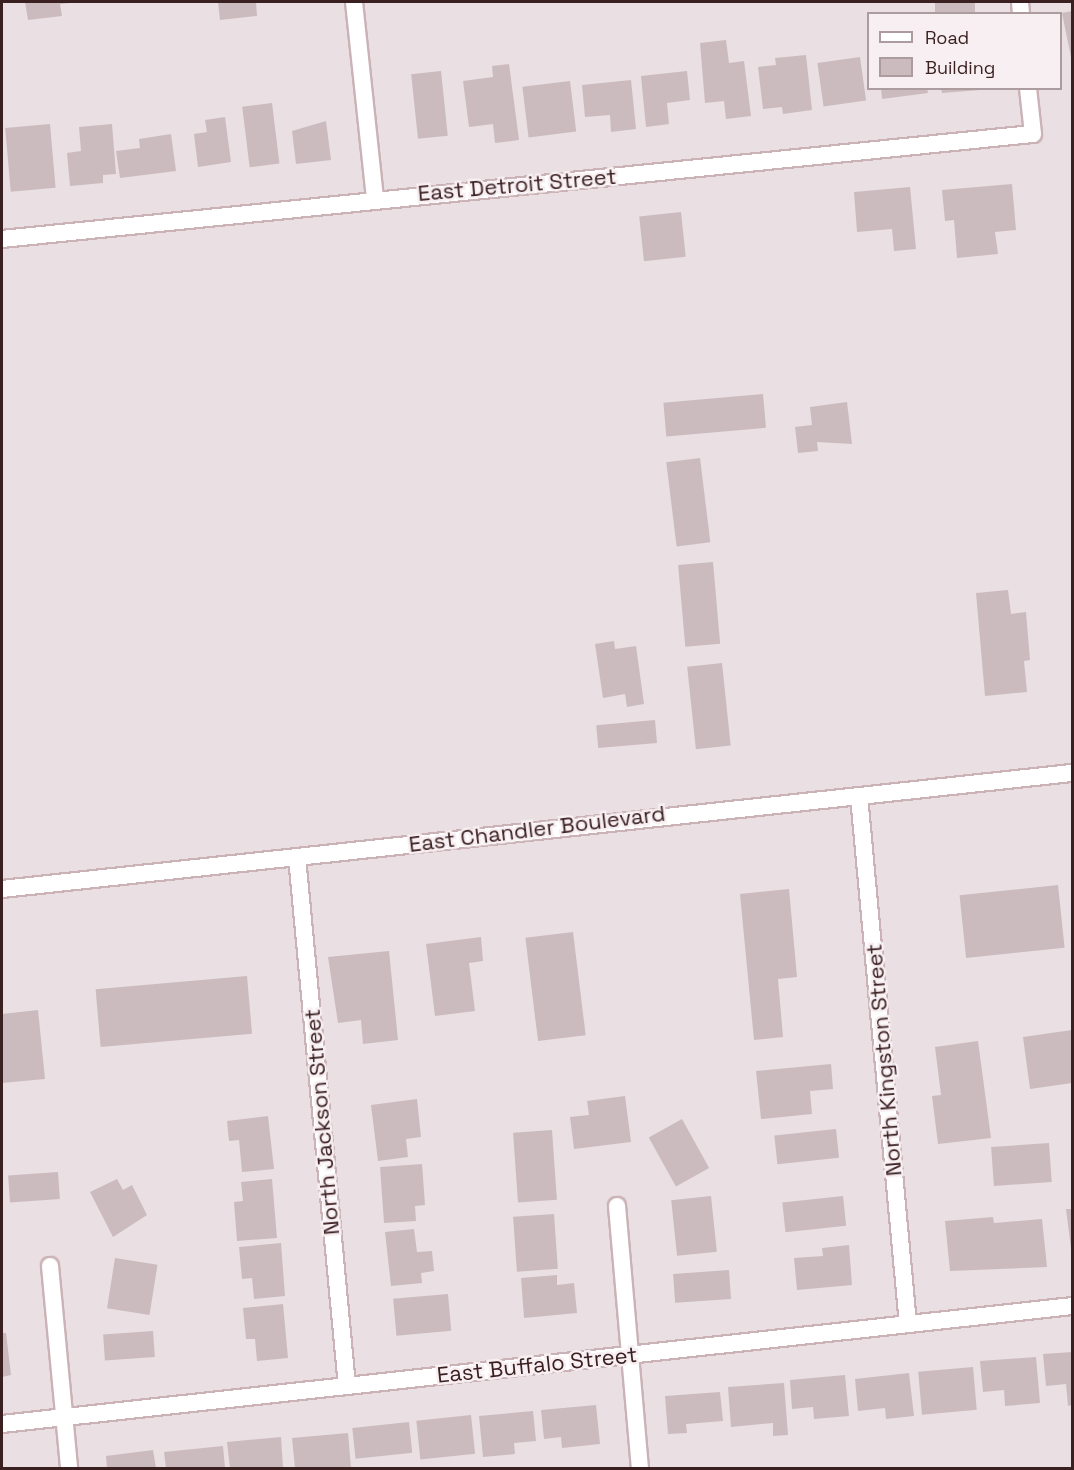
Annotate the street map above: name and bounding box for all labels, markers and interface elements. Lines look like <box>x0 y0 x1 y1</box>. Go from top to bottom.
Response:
legend <box>867 12 1062 90</box>
text: Road <box>925 26 969 49</box>
text: Building <box>925 56 995 79</box>
street label: East Detroit Street <box>417 163 617 207</box>
street label: East Chandler Boulevard <box>407 800 667 858</box>
street label: North Kingston Street <box>861 943 907 1177</box>
street label: North Jackson Street <box>299 1008 345 1236</box>
street label: East Buffalo Street <box>436 1341 638 1389</box>

